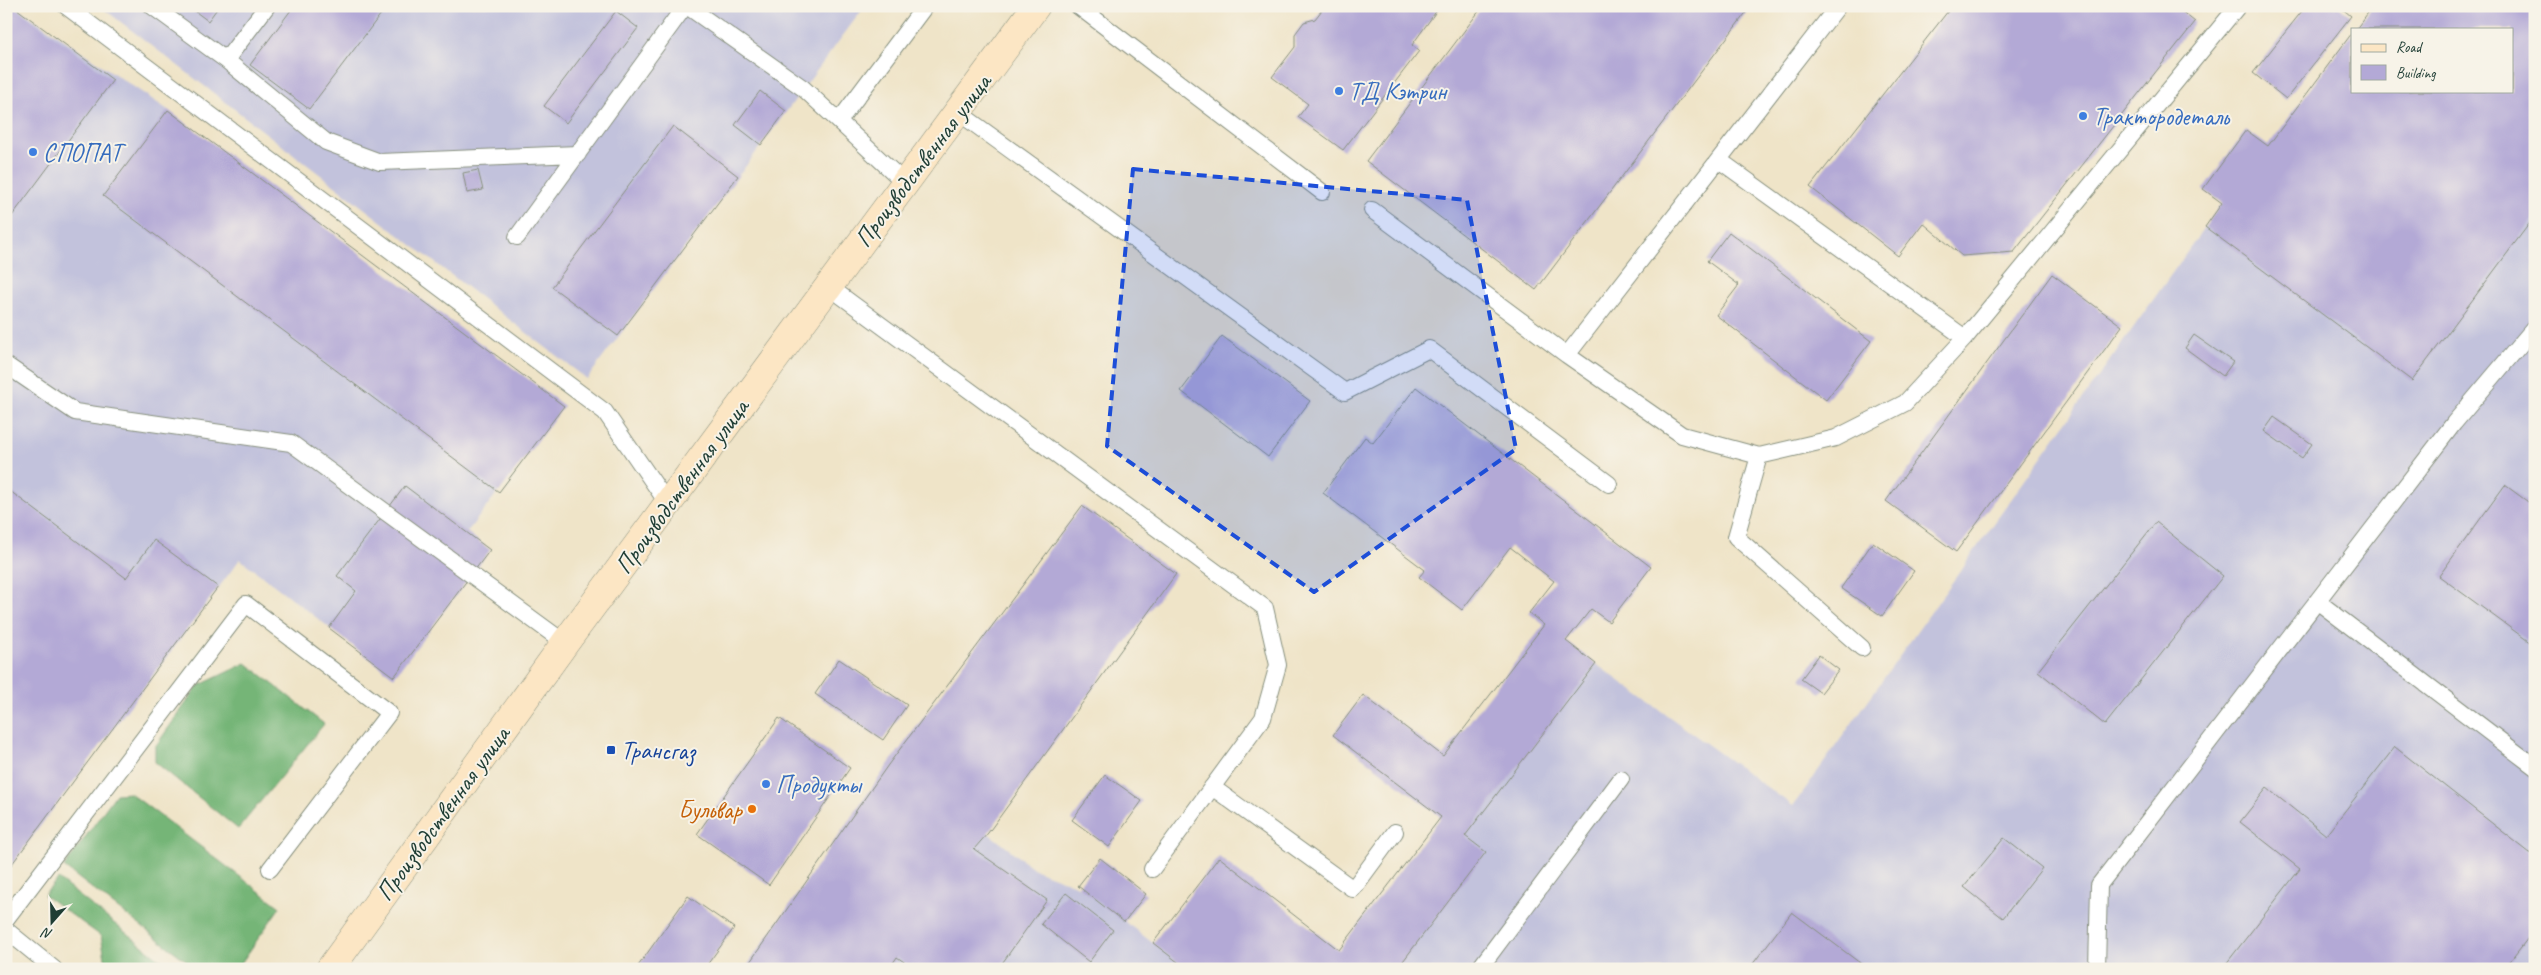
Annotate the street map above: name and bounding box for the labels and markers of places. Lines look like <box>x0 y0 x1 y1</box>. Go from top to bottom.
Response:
place label: ТД Кэтрин <box>1349 76 1448 108</box>
marker: ТД Кэтрин <box>1333 85 1345 97</box>
place label: Трактородеталь <box>2093 101 2231 133</box>
marker: Трактородеталь <box>2077 110 2089 122</box>
place label: СПОПАТ <box>43 137 127 169</box>
marker: СПОПАТ <box>27 146 39 158</box>
place label: Трансгаз <box>621 735 697 767</box>
marker: Трансгаз <box>605 744 617 756</box>
place label: Продукты <box>776 769 863 801</box>
marker: Продукты <box>760 778 772 790</box>
place label: Бульвар <box>678 794 744 826</box>
marker: Бульвар <box>746 803 758 815</box>

